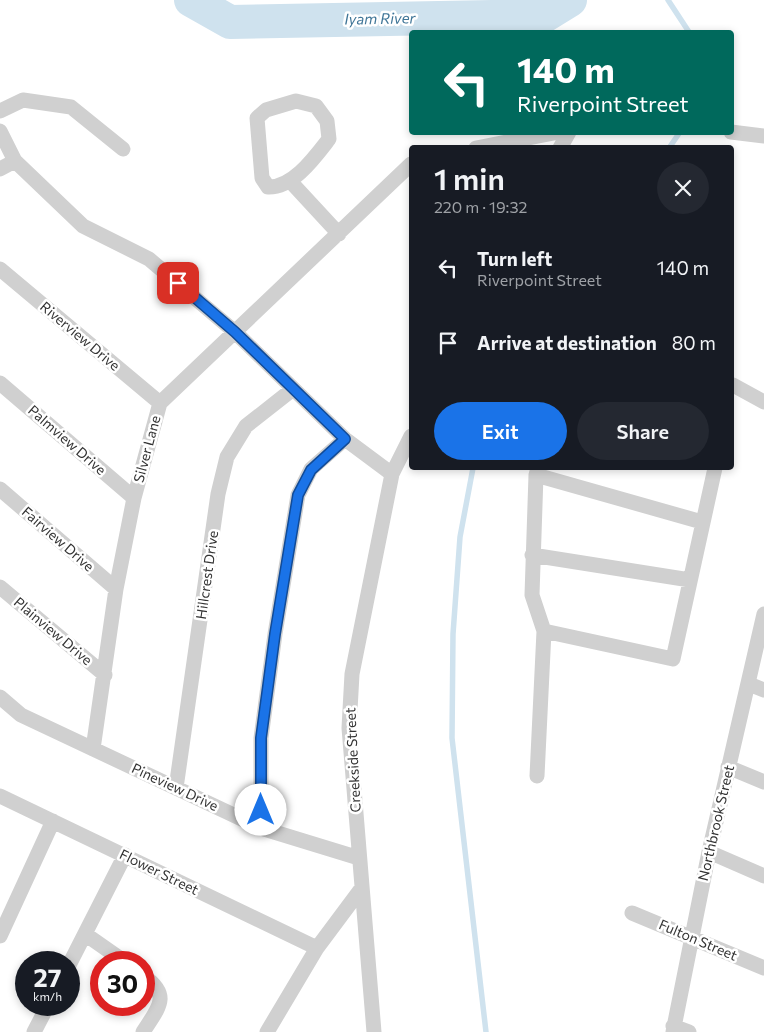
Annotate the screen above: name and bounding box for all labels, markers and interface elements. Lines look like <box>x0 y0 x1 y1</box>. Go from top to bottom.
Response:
water label: Iyam River <box>344 8 417 28</box>
text: 140 m <box>517 47 615 90</box>
icon: left <box>434 50 499 115</box>
text: Riverpoint Street <box>517 90 689 117</box>
text: 1 min <box>434 159 505 196</box>
button: close <box>657 162 709 214</box>
text: 220 m · 19:32 <box>434 197 527 216</box>
text: Turn left <box>477 247 552 270</box>
icon: left <box>434 254 462 282</box>
text: 140 m <box>657 256 709 279</box>
pin <box>157 262 199 304</box>
icon: arrive <box>164 269 192 297</box>
text: Riverpoint Street <box>477 270 602 289</box>
street label: Riverview Drive <box>37 297 124 374</box>
icon: arrive <box>434 329 462 357</box>
text: Arrive at destination <box>477 331 657 354</box>
text: 80 m <box>672 331 716 354</box>
street label: Palmview Drive <box>25 401 110 478</box>
button: Exit <box>434 402 567 460</box>
button: Share <box>577 402 709 460</box>
street label: Silver Lane <box>129 413 164 484</box>
street label: Fairview Drive <box>19 503 98 575</box>
street label: Hillcrest Drive <box>192 529 221 620</box>
street label: Plainview Drive <box>11 593 96 668</box>
street label: Creekside Street <box>341 707 364 813</box>
street label: Pineview Drive <box>129 759 221 814</box>
street label: Northbrook Street <box>694 763 737 883</box>
position arrow <box>234 783 286 835</box>
street label: Flower Street <box>117 845 202 898</box>
street label: Fulton Street <box>656 915 740 964</box>
speed limit sign: 30 <box>90 951 155 1016</box>
text: 27 <box>34 962 61 992</box>
text: km/h <box>33 989 62 1003</box>

